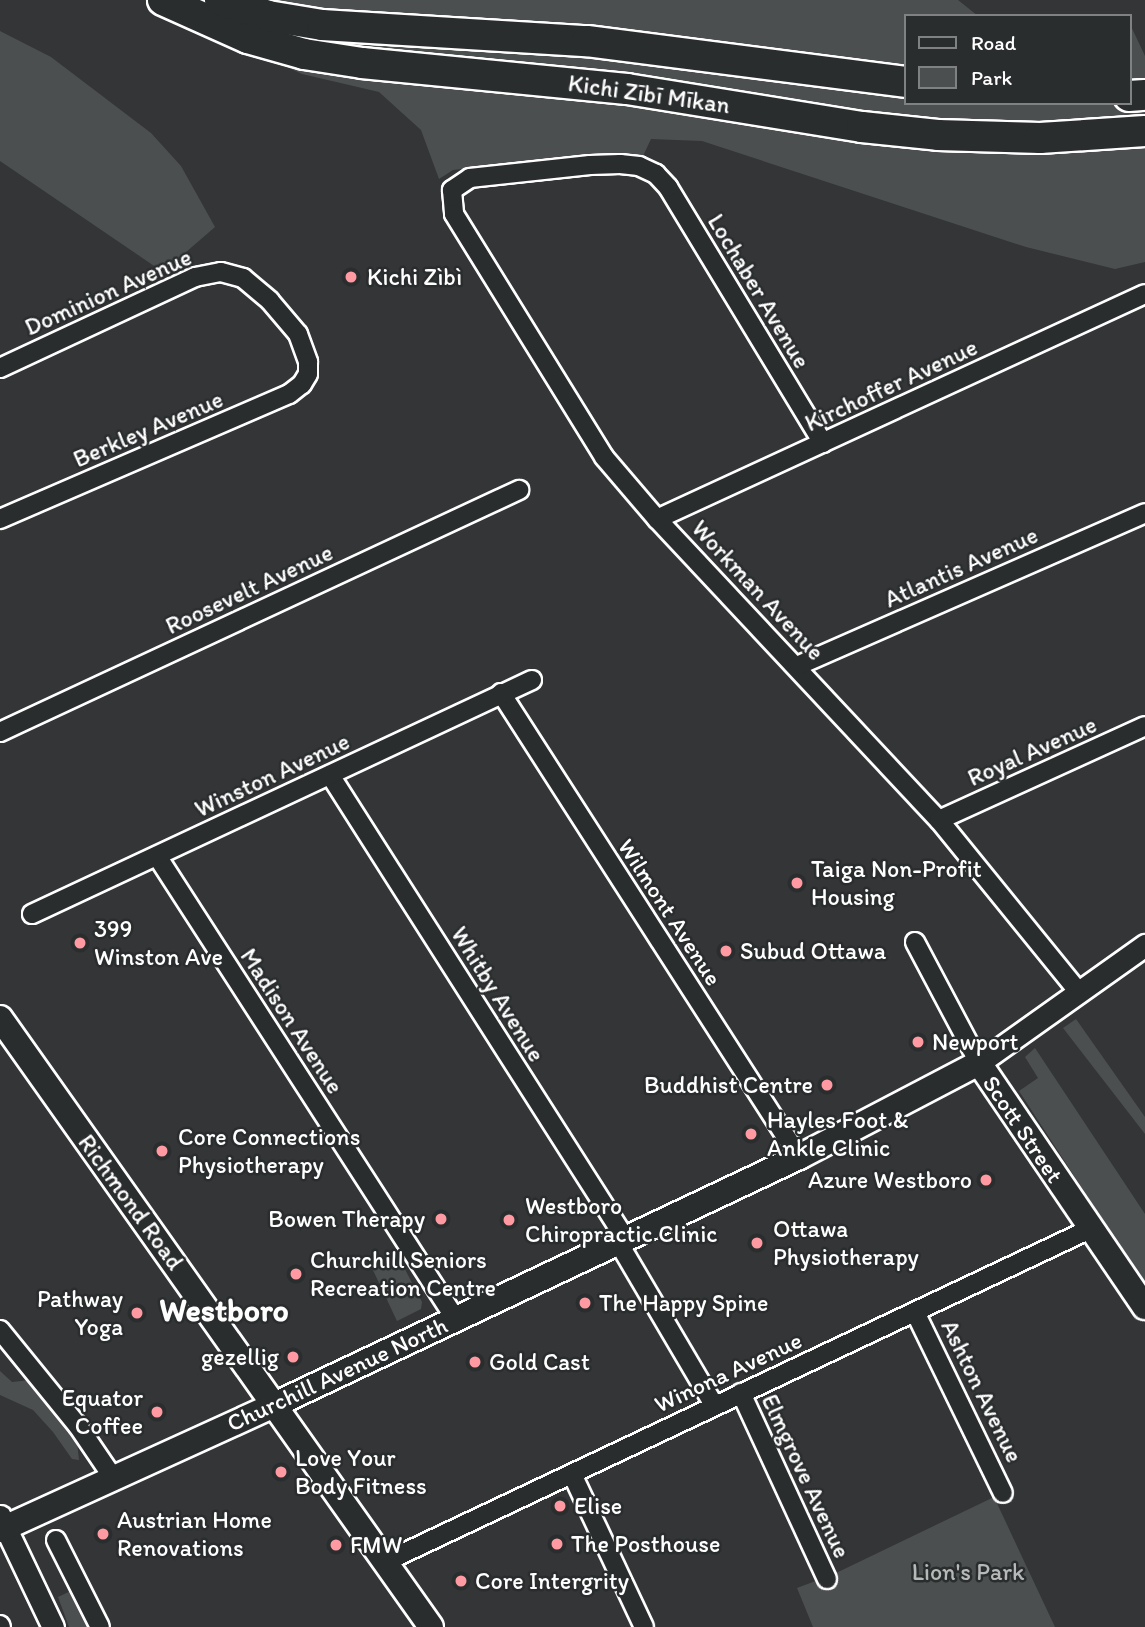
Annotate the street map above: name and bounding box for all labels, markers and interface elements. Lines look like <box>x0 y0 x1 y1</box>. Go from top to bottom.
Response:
legend <box>904 14 1131 105</box>
text: Road <box>971 30 1016 55</box>
text: Park <box>971 65 1012 90</box>
street label: Kichi Zībī Mīkan <box>566 68 732 120</box>
street label: Lochaber Avenue <box>702 209 816 373</box>
street label: Dominion Avenue <box>20 242 196 342</box>
place label: Kichi Zìbì <box>367 263 462 291</box>
marker: Kichi Zìbì <box>341 267 361 287</box>
street label: Kirchoffer Avenue <box>801 333 981 437</box>
street label: Berkley Avenue <box>69 385 227 473</box>
street label: Workman Avenue <box>686 514 830 666</box>
street label: Atlantis Avenue <box>880 521 1042 613</box>
street label: Roosevelt Avenue <box>161 538 337 640</box>
street label: Royal Avenue <box>964 710 1100 792</box>
street label: Winston Avenue <box>191 727 353 823</box>
street label: Wilmont Avenue <box>612 834 728 990</box>
place label: Taiga Non-Profit Housing <box>811 855 982 911</box>
marker: Taiga Non-Profit Housing <box>789 875 805 891</box>
place label: 399 Winston Ave <box>94 915 223 971</box>
street label: Whitby Avenue <box>445 922 551 1066</box>
marker: 399 Winston Ave <box>72 935 88 951</box>
place label: Subud Ottawa <box>740 937 886 965</box>
street label: Madison Avenue <box>234 943 350 1099</box>
marker: Subud Ottawa <box>718 943 734 959</box>
place label: Newport <box>932 1028 1019 1056</box>
marker: Newport <box>910 1034 926 1050</box>
street label: Scott Street <box>977 1070 1069 1188</box>
place label: Buddhist Centre <box>644 1071 813 1099</box>
marker: Buddhist Centre <box>819 1077 835 1093</box>
place label: Hayles Foot & Ankle Clinic <box>767 1106 907 1162</box>
place label: Core Connections Physiotherapy <box>178 1123 360 1179</box>
marker: Hayles Foot & Ankle Clinic <box>741 1124 761 1144</box>
street label: Richmond Road <box>72 1129 190 1275</box>
marker: Core Connections Physiotherapy <box>152 1141 172 1161</box>
place label: Azure Westboro <box>809 1166 972 1194</box>
marker: Azure Westboro <box>978 1172 994 1188</box>
place label: Westboro Chiropractic Clinic <box>525 1192 717 1248</box>
place label: Bowen Therapy <box>269 1205 425 1233</box>
marker: Bowen Therapy <box>431 1209 451 1229</box>
marker: Westboro Chiropractic Clinic <box>499 1210 519 1230</box>
place label: Ottawa Physiotherapy <box>773 1215 919 1271</box>
marker: Ottawa Physiotherapy <box>747 1233 767 1253</box>
place label: Churchill Seniors Recreation Centre <box>310 1246 497 1302</box>
marker: Churchill Seniors Recreation Centre <box>288 1266 304 1282</box>
place label: Pathway Yoga <box>37 1285 123 1341</box>
place label: The Happy Spine <box>599 1289 769 1317</box>
district label: Westboro <box>159 1291 289 1329</box>
marker: The Happy Spine <box>577 1295 593 1311</box>
marker: Pathway Yoga <box>129 1305 145 1321</box>
street label: Churchill Avenue North <box>222 1310 452 1438</box>
street label: Ashton Avenue <box>935 1316 1029 1466</box>
street label: Winona Avenue <box>650 1326 806 1418</box>
place label: gezellig <box>201 1343 279 1371</box>
place label: Gold Cast <box>489 1348 590 1376</box>
marker: gezellig <box>285 1349 301 1365</box>
marker: Gold Cast <box>467 1354 483 1370</box>
place label: Equator Coffee <box>62 1384 143 1440</box>
street label: Elmgrove Avenue <box>756 1390 856 1562</box>
marker: Equator Coffee <box>149 1404 165 1420</box>
place label: Love Your Body Fitness <box>295 1444 426 1500</box>
marker: Love Your Body Fitness <box>273 1464 289 1480</box>
place label: Elise <box>574 1492 622 1520</box>
marker: Elise <box>552 1498 568 1514</box>
place label: Austrian Home Renovations <box>117 1506 273 1562</box>
marker: Austrian Home Renovations <box>95 1526 111 1542</box>
place label: The Posthouse <box>571 1530 720 1558</box>
place label: FMW <box>350 1531 402 1559</box>
marker: The Posthouse <box>549 1536 565 1552</box>
marker: FMW <box>328 1537 344 1553</box>
park label: Lion's Park <box>912 1558 1024 1586</box>
place label: Core Intergrity <box>475 1567 629 1595</box>
marker: Core Intergrity <box>453 1573 469 1589</box>

